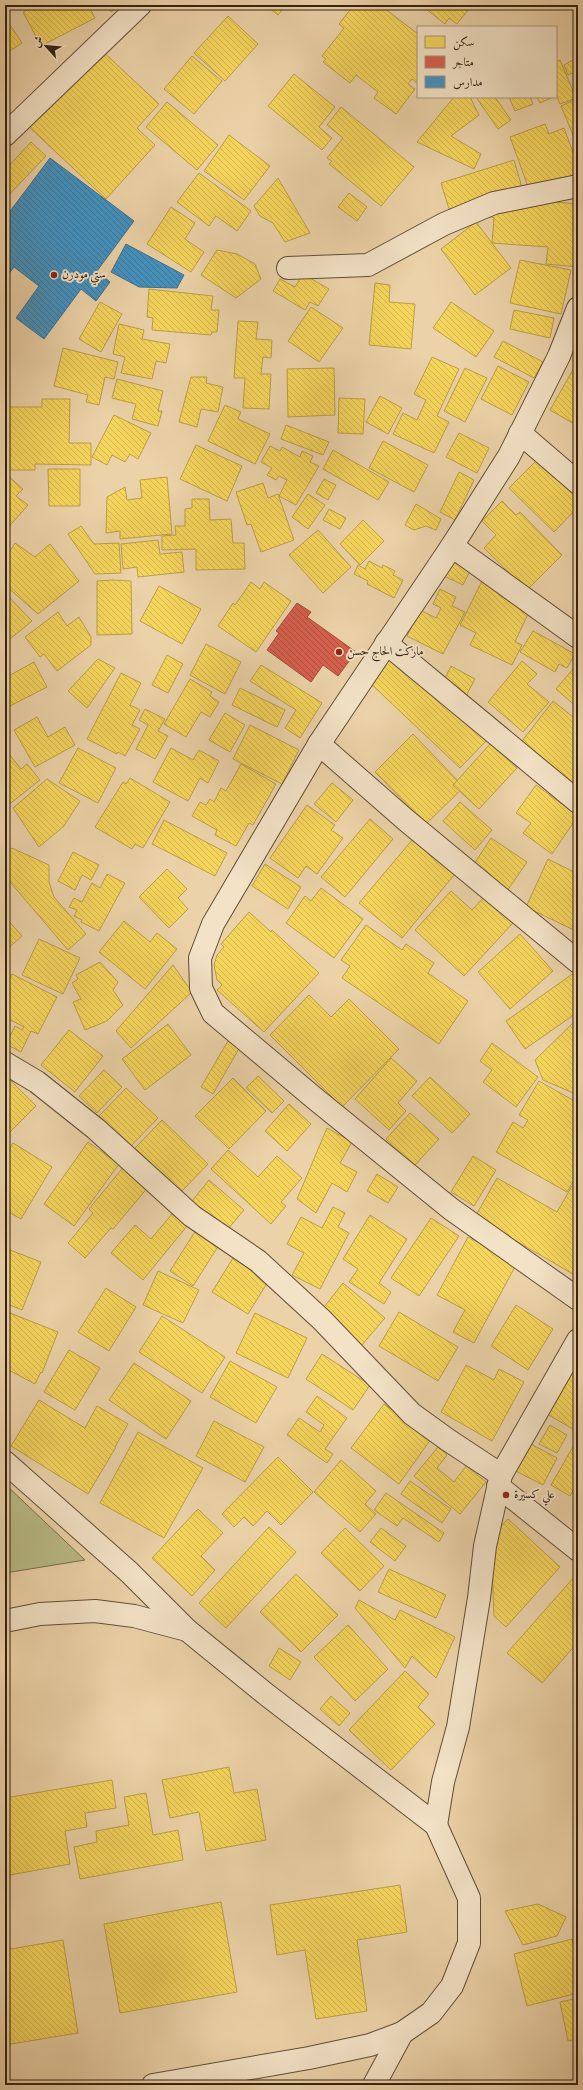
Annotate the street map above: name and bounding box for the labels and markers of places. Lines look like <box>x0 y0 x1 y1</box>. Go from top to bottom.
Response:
place label: ستي مودرن <box>62 267 106 286</box>
marker: ستي مودرن <box>49 270 59 280</box>
place label: ماركت الحاج حسن <box>347 644 424 662</box>
marker: ماركت الحاج حسن <box>334 647 344 657</box>
place label: علي كسيرة <box>514 1487 555 1506</box>
marker: علي كسيرة <box>501 1490 511 1500</box>

